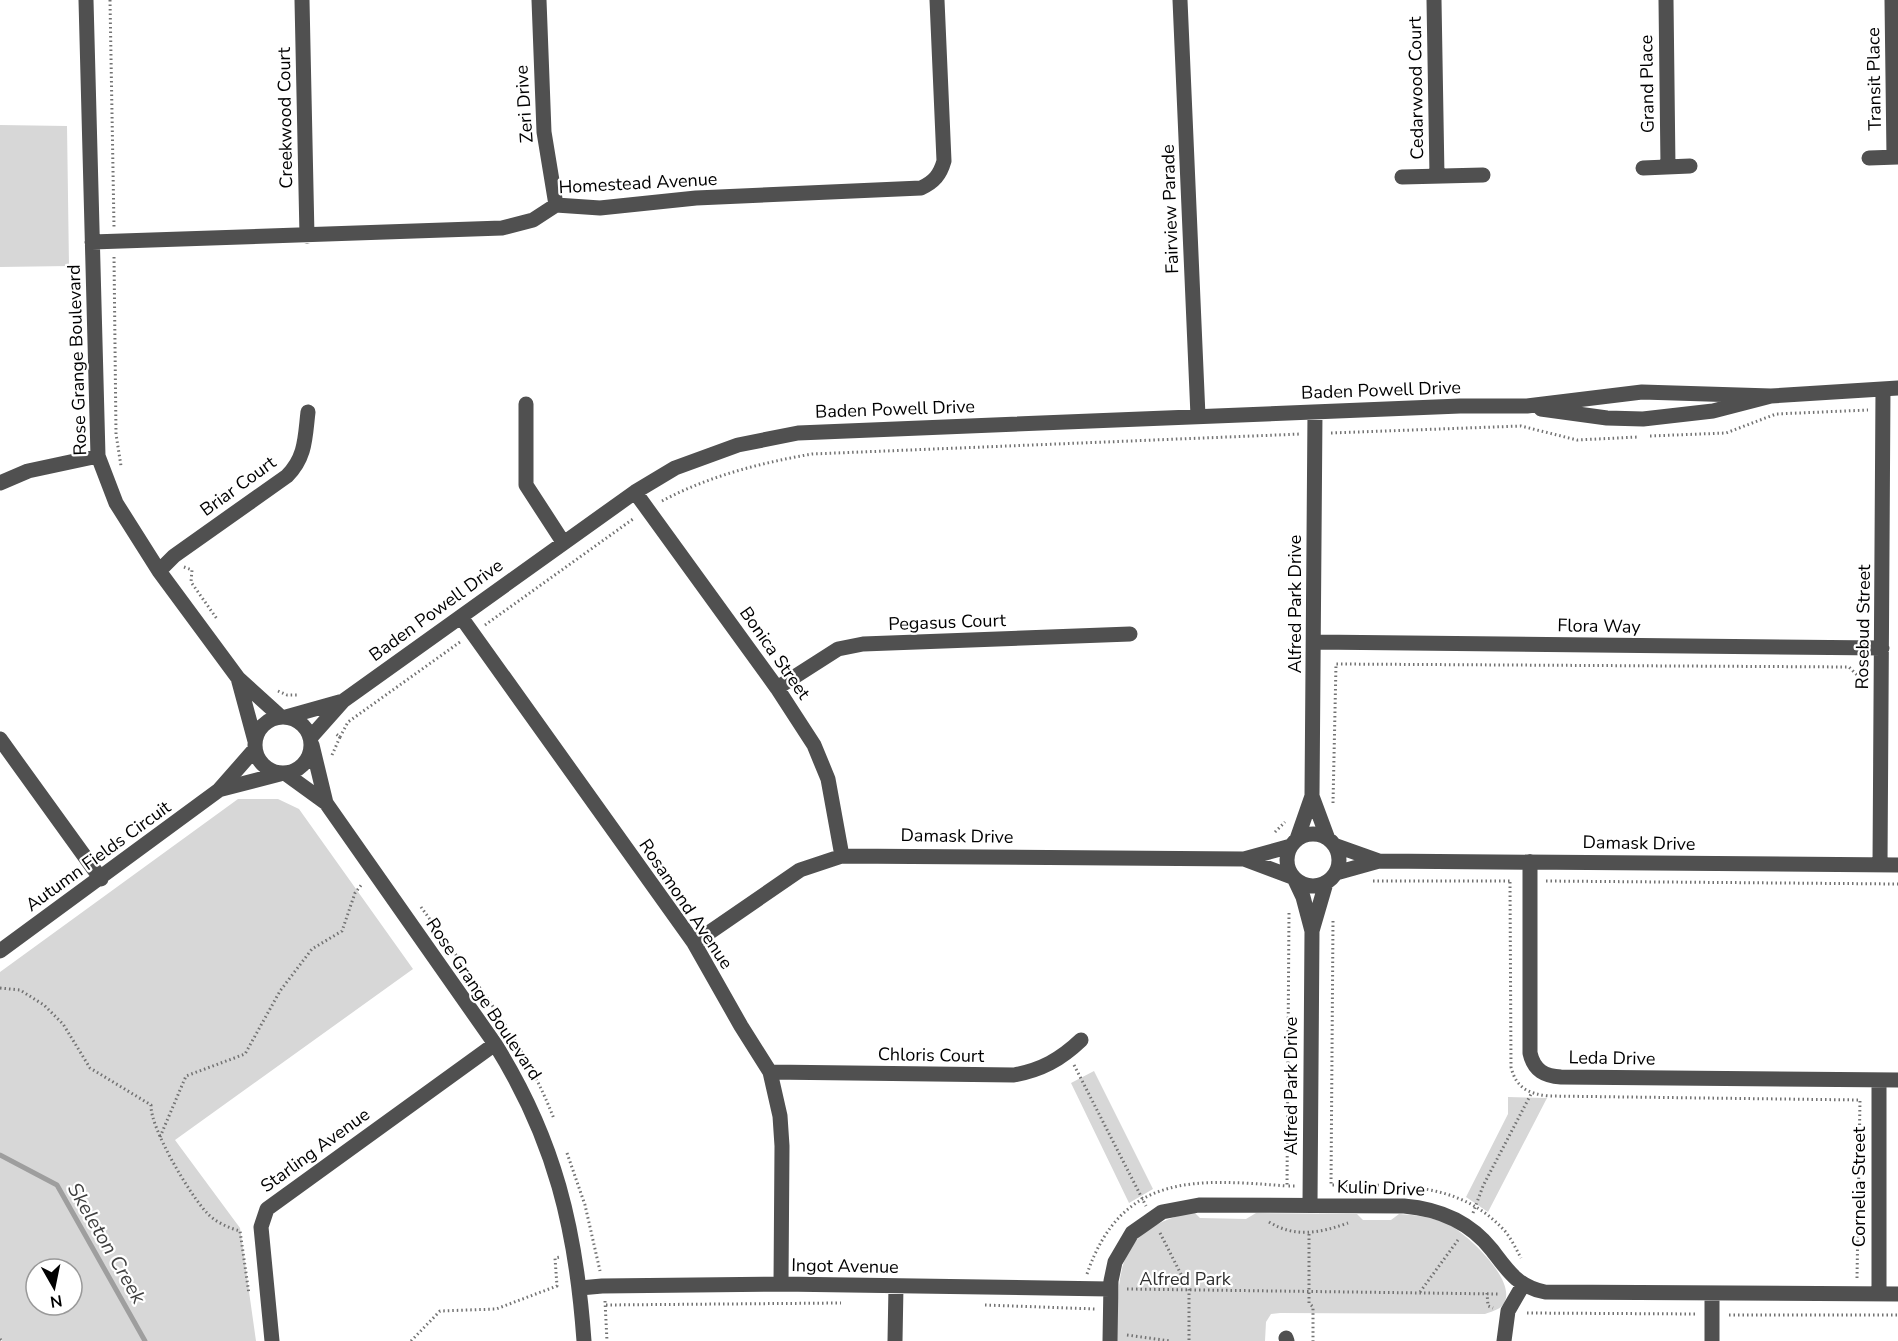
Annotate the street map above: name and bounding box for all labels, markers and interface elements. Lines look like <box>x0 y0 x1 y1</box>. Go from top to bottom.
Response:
street label: Cedarwood Court <box>1403 16 1429 160</box>
street label: Transit Place <box>1861 27 1887 131</box>
street label: Grand Place <box>1634 35 1660 133</box>
street label: Creekwood Court <box>272 46 298 189</box>
street label: Zeri Drive <box>509 64 539 144</box>
street label: Fairview Parade <box>1156 144 1184 274</box>
street label: Homestead Avenue <box>558 167 718 199</box>
street label: Rose Grange Boulevard <box>62 264 92 456</box>
street label: Baden Powell Drive <box>1301 375 1461 405</box>
street label: Baden Powell Drive <box>815 394 975 424</box>
street label: Briar Court <box>195 450 281 522</box>
street label: Alfred Park Drive <box>1283 535 1307 673</box>
street label: Baden Powell Drive <box>364 553 508 667</box>
street label: Rosebud Street <box>1850 564 1876 690</box>
street label: Bonica Street <box>734 602 816 705</box>
street label: Pegasus Court <box>888 608 1007 636</box>
street label: Flora Way <box>1557 613 1642 639</box>
street label: Autumn Fields Circuit <box>21 795 176 917</box>
street label: Damask Drive <box>900 823 1014 849</box>
street label: Damask Drive <box>1582 830 1696 856</box>
street label: Rosamond Avenue <box>634 834 738 974</box>
street label: Rose Grange Boulevard <box>421 913 547 1085</box>
street label: Alfred Park Drive <box>1279 1017 1303 1155</box>
street label: Chloris Court <box>878 1042 985 1068</box>
street label: Leda Drive <box>1568 1045 1656 1071</box>
street label: Starling Avenue <box>256 1102 374 1198</box>
street label: Cornelia Street <box>1847 1126 1871 1247</box>
street label: Kulin Drive <box>1336 1174 1426 1202</box>
water label: Skeleton Creek <box>61 1178 153 1310</box>
street label: Ingot Avenue <box>791 1253 899 1279</box>
north arrow <box>24 1257 84 1317</box>
park label: Alfred Park <box>1139 1267 1232 1291</box>
text: N <box>49 1289 64 1313</box>

